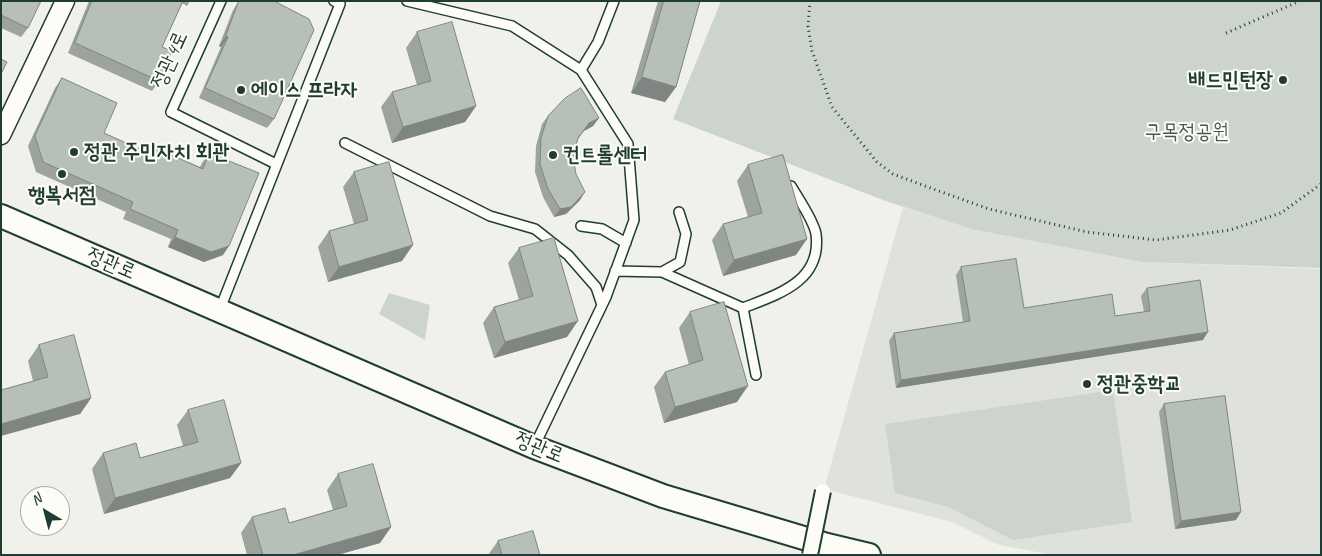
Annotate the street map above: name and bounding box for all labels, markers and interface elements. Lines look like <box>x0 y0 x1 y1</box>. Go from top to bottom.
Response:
street label: 정관4로 <box>146 27 194 93</box>
place label: 배드민턴장 <box>1189 67 1273 93</box>
marker: 배드민턴장 <box>1277 74 1289 86</box>
place label: 에이스 프라자 <box>251 77 357 103</box>
marker: 에이스 프라자 <box>235 84 247 96</box>
park label: 구목정공원 <box>1145 119 1229 145</box>
place label: 정관 주민자치 회관 <box>84 139 229 165</box>
place label: 컨트롤센터 <box>563 142 647 168</box>
marker: 정관 주민자치 회관 <box>68 146 80 158</box>
marker: 컨트롤센터 <box>547 149 559 161</box>
marker: 행복서점 <box>56 168 68 180</box>
place label: 행복서점 <box>28 182 96 208</box>
street label: 정관로 <box>83 242 139 286</box>
place label: 정관중학교 <box>1097 371 1181 397</box>
marker: 정관중학교 <box>1081 378 1093 390</box>
street label: 정관로 <box>511 427 567 469</box>
north arrow <box>20 486 70 536</box>
text: N <box>28 490 45 509</box>

